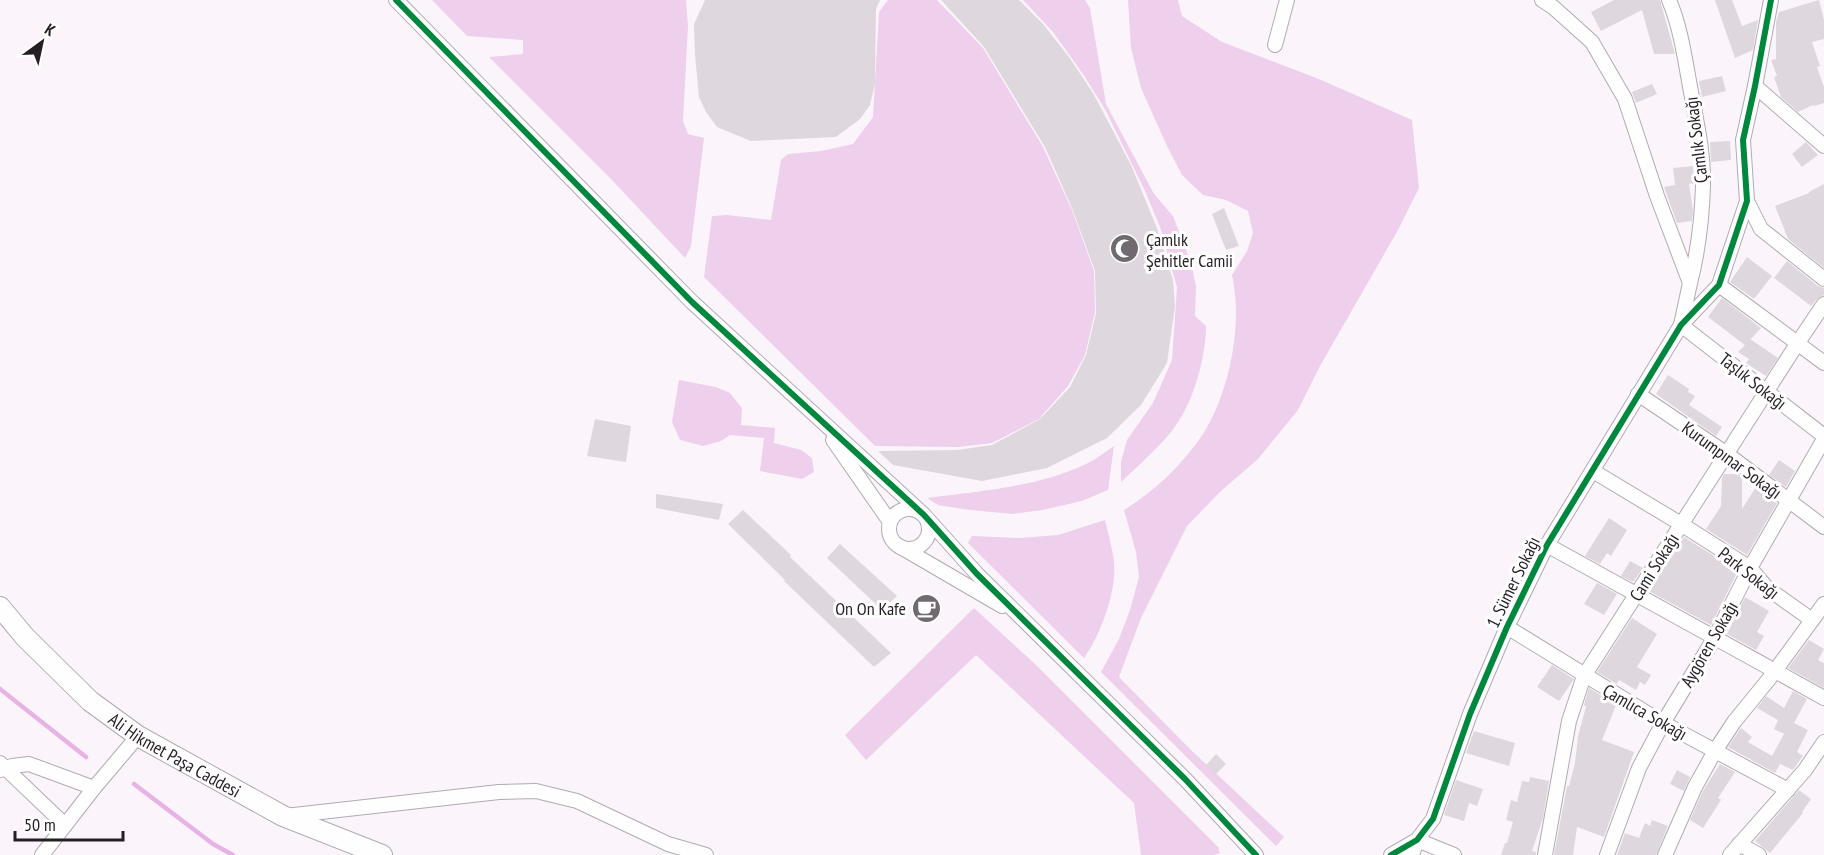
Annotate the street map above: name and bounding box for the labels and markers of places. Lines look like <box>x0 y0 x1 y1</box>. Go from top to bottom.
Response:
place label: Çamlık Şehitler Camii <box>1146 228 1233 272</box>
mosque icon: Çamlık Şehitler Camii <box>1109 233 1141 265</box>
cafe icon: On On Kafe <box>911 592 943 624</box>
place label: On On Kafe <box>835 597 906 620</box>

